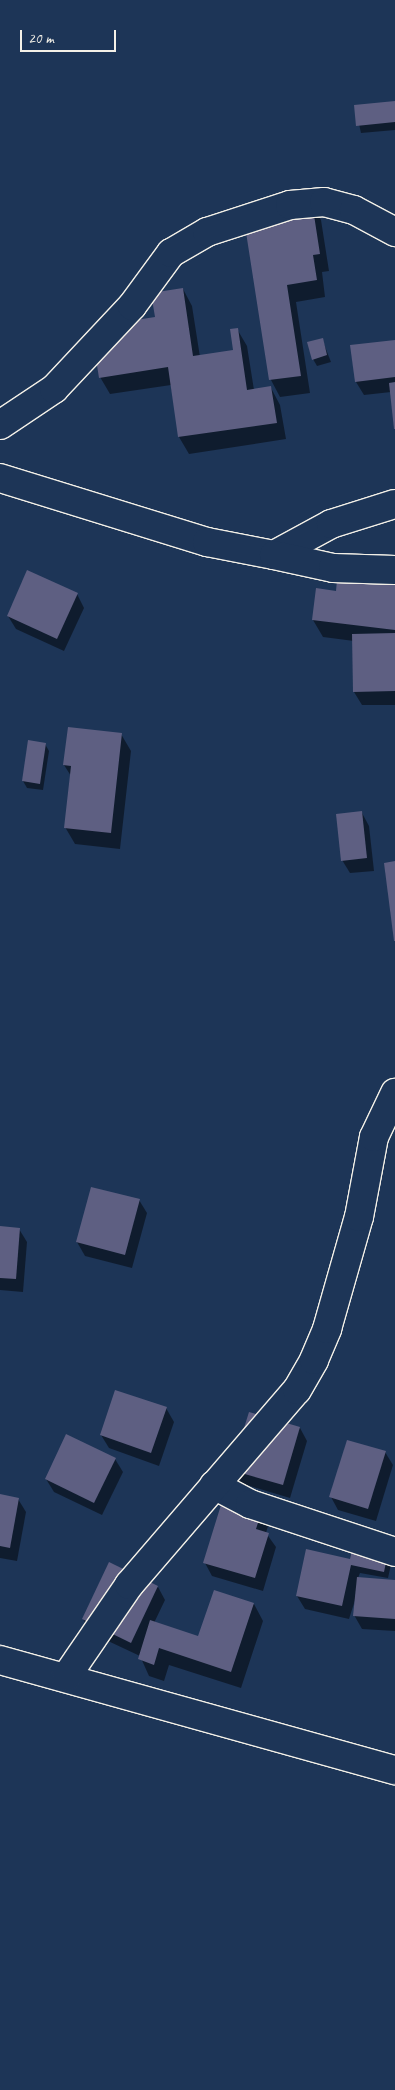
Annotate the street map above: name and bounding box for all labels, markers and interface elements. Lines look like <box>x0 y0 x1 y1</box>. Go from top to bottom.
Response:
scale bar <box>22 20 119 52</box>
text: 20 m <box>28 29 54 48</box>

